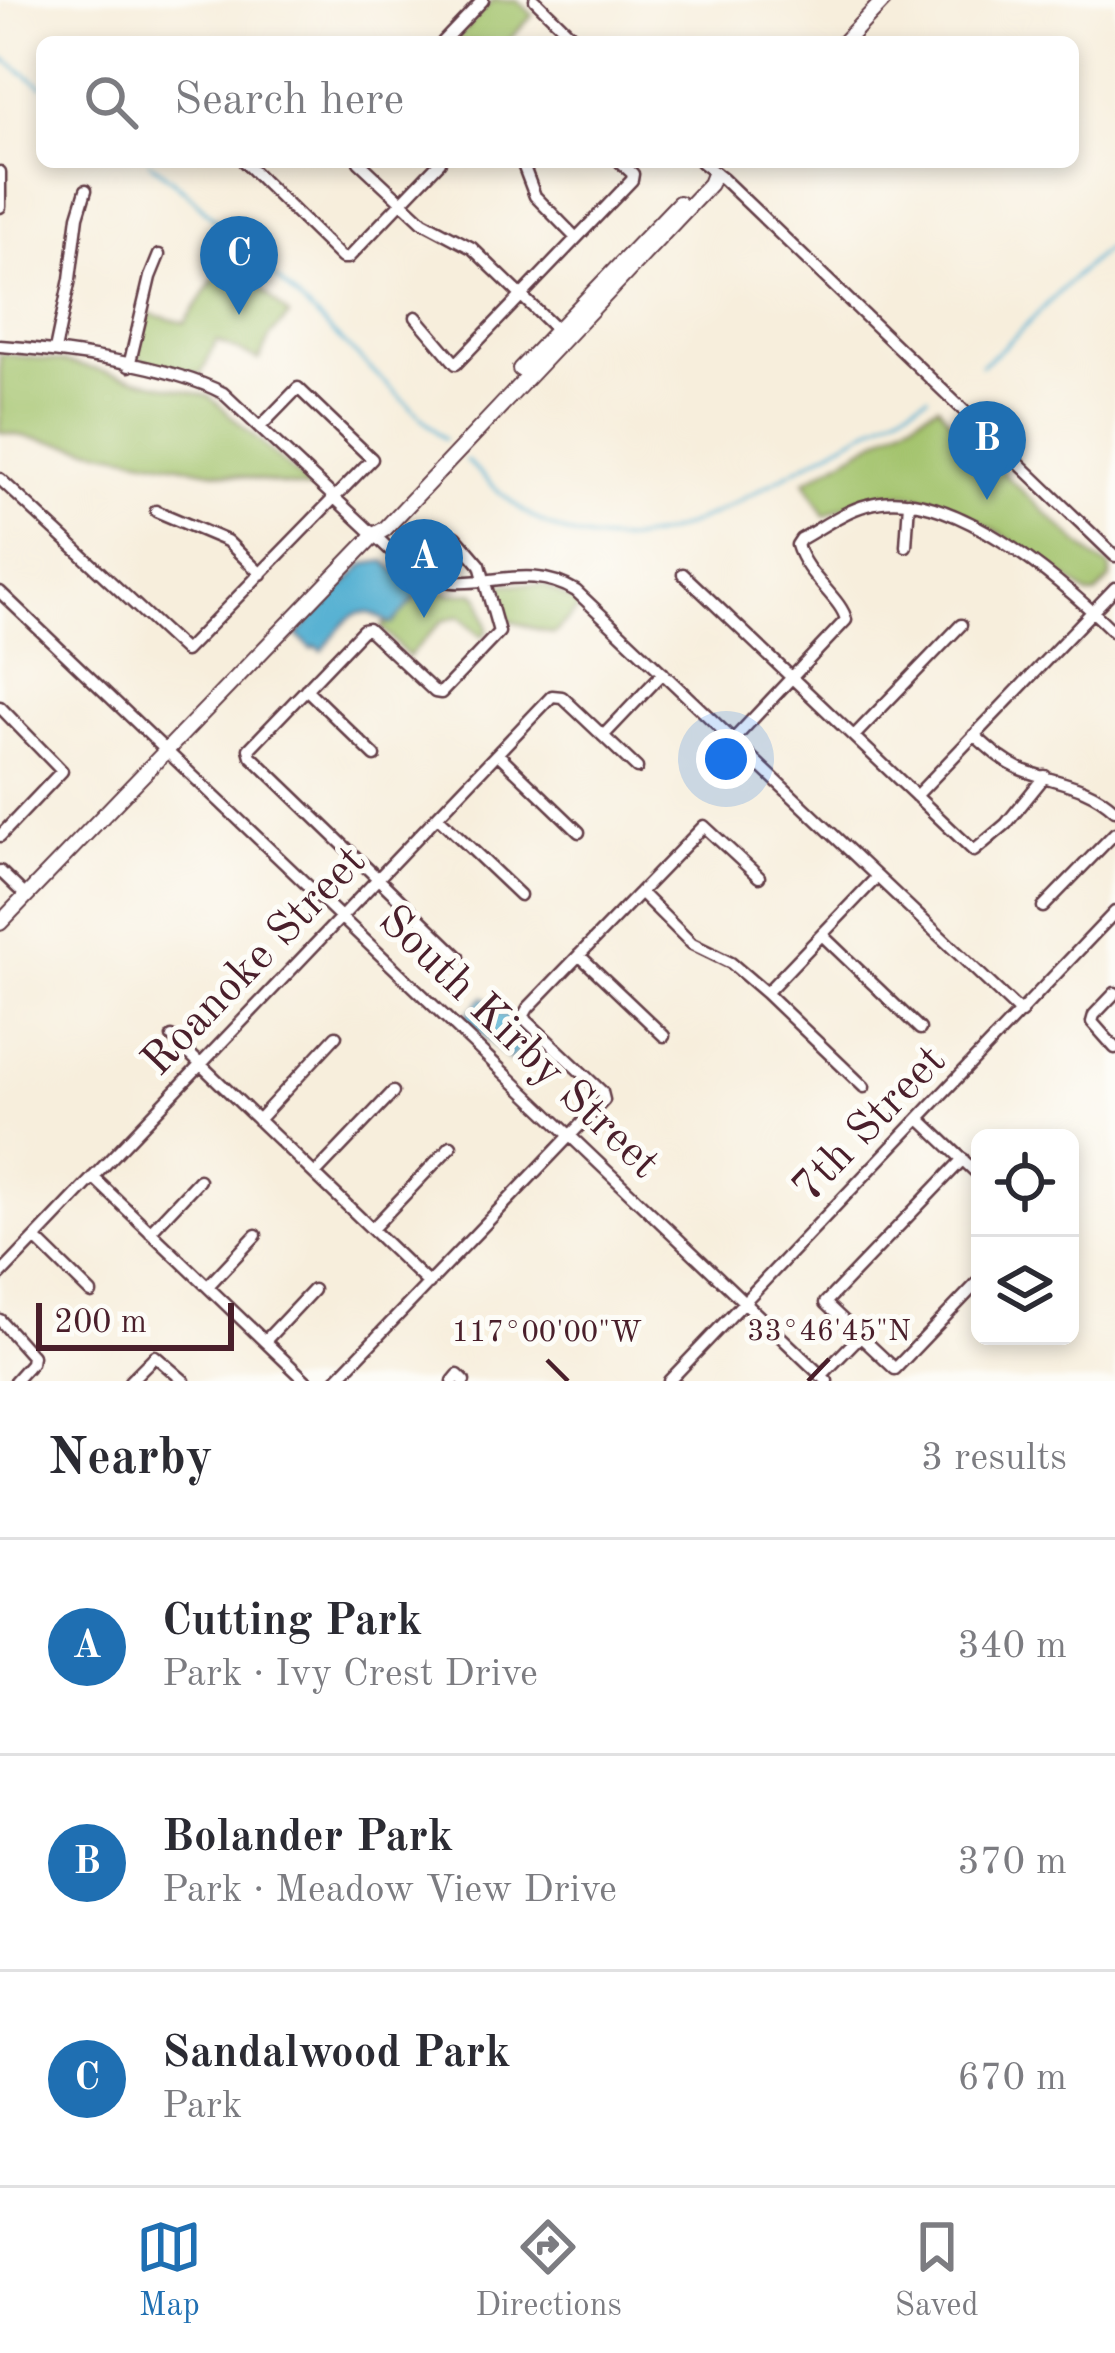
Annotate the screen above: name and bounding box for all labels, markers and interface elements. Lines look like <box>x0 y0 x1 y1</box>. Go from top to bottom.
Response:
search box <box>36 36 1079 168</box>
icon: search <box>78 69 144 135</box>
text: Search here <box>174 79 404 124</box>
pin: C <box>200 216 278 315</box>
pin: B <box>948 401 1026 500</box>
pin: A <box>385 519 463 618</box>
your location <box>696 729 756 789</box>
street label: Roanoke Street <box>135 839 375 1085</box>
street label: South Kirby Street <box>369 898 667 1188</box>
street label: 7th Street <box>785 1038 955 1212</box>
map controls <box>971 1129 1079 1345</box>
button: locate <box>971 1129 1079 1237</box>
button: layers <box>971 1237 1079 1345</box>
scale bar <box>36 1297 234 1350</box>
text: 200 m <box>54 1307 147 1340</box>
text: 33°46'45"N <box>747 1317 911 1347</box>
text: 117°00'00"W <box>452 1318 642 1348</box>
text: Nearby <box>48 1434 213 1485</box>
text: 3 results <box>921 1439 1067 1478</box>
text: Cutting Park <box>162 1600 422 1645</box>
text: A <box>72 1627 102 1666</box>
text: 340 m <box>957 1627 1067 1666</box>
text: Park · Ivy Crest Drive <box>162 1655 538 1694</box>
text: Bolander Park <box>162 1816 453 1861</box>
text: B <box>73 1843 101 1882</box>
text: 370 m <box>957 1843 1067 1882</box>
text: Park · Meadow View Drive <box>162 1871 617 1910</box>
text: Sandalwood Park <box>162 2032 510 2077</box>
text: C <box>74 2059 100 2098</box>
text: 670 m <box>957 2059 1067 2098</box>
text: Park <box>162 2087 242 2126</box>
tab: Map <box>136 2214 202 2327</box>
tab: Directions <box>475 2214 622 2327</box>
tab: Saved <box>895 2214 979 2327</box>

